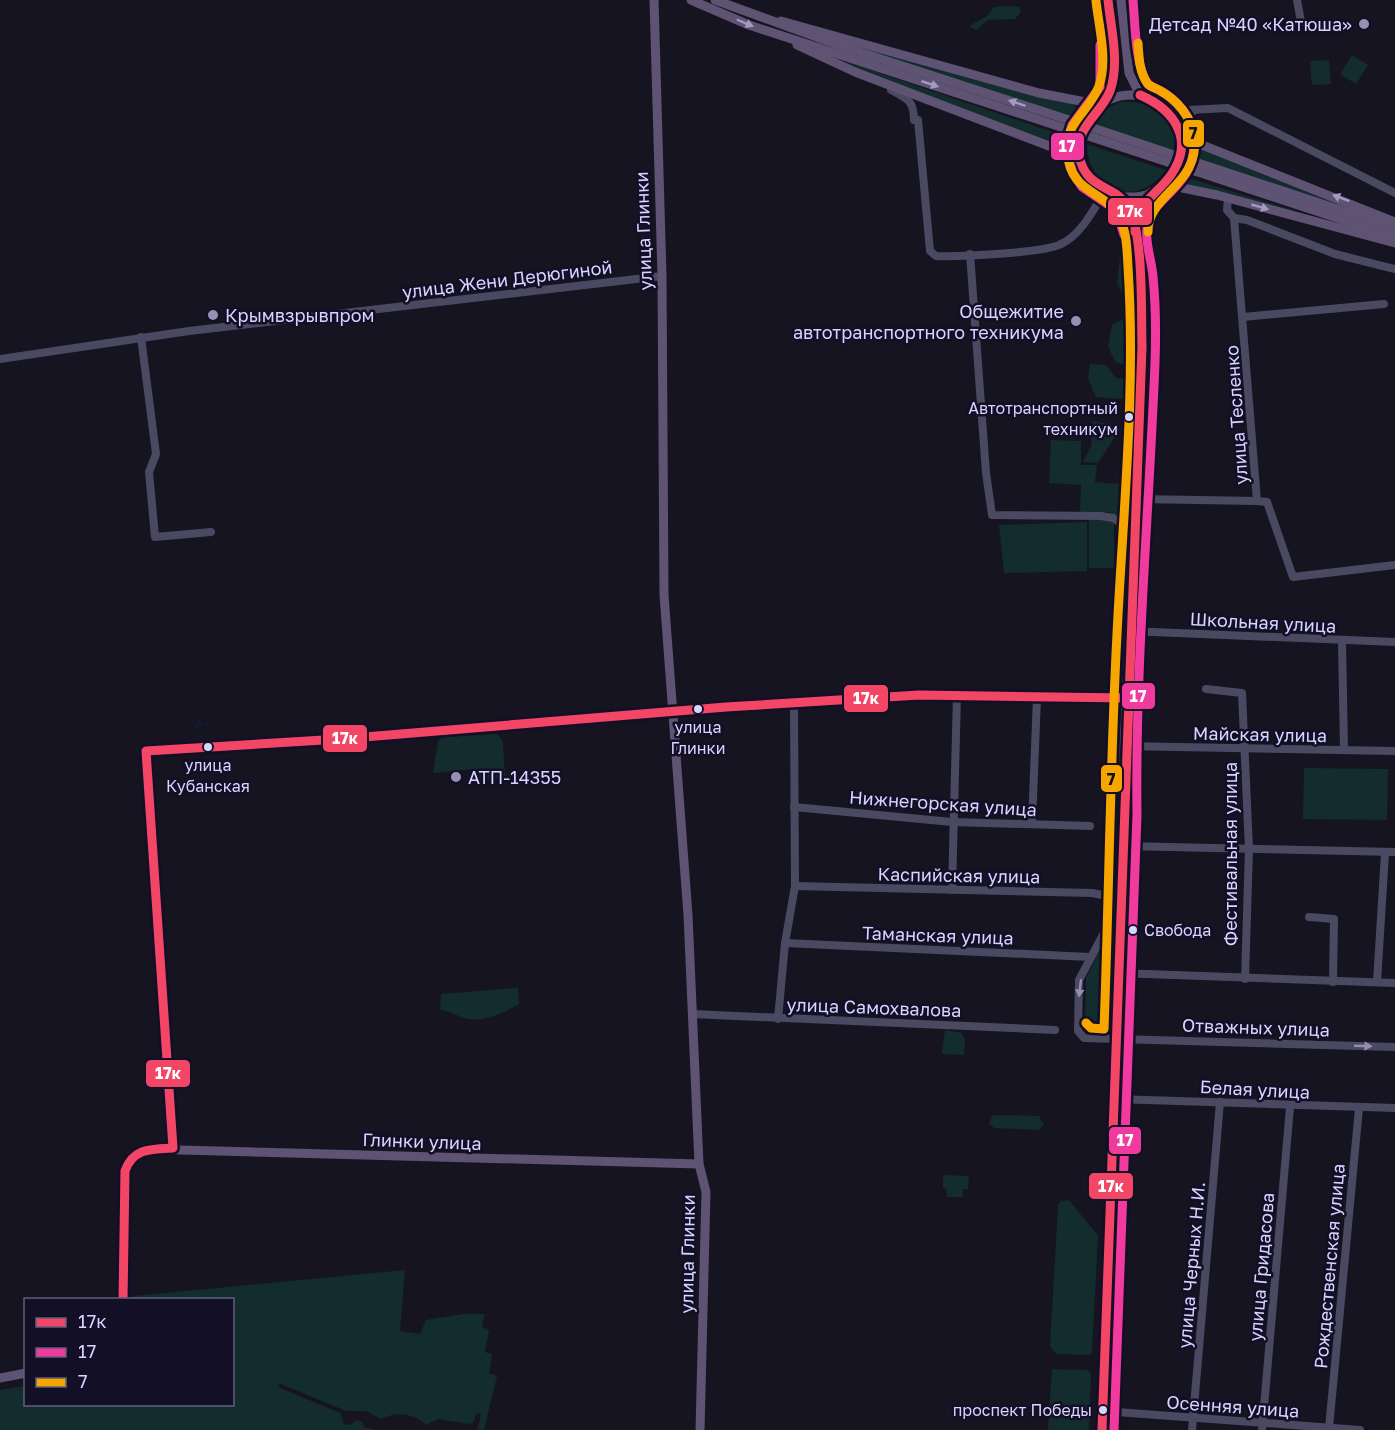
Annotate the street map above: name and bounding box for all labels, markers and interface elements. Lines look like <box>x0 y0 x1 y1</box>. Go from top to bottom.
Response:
place label: Детсад №40 «Катюша» <box>1149 13 1352 35</box>
marker: Детсад №40 «Катюша» <box>1357 17 1371 31</box>
one-way arrow <box>736 18 754 28</box>
one-way arrow <box>921 80 939 90</box>
one-way arrow <box>1008 98 1026 108</box>
line badge: 7 <box>1182 119 1205 148</box>
text: 7 <box>1189 123 1198 143</box>
line badge: 17 <box>1050 132 1085 161</box>
text: 17 <box>1059 136 1076 156</box>
street label: улица Глинки <box>630 171 656 291</box>
one-way arrow <box>1332 193 1350 203</box>
line badge: 17к <box>1107 197 1153 226</box>
text: 17к <box>1117 201 1144 221</box>
one-way arrow <box>1251 203 1270 213</box>
street label: улица Жени Дерюгиной <box>401 255 613 303</box>
place label: Общежитие автотранспортного техникума <box>793 300 1064 343</box>
place label: Крымвзрывпром <box>225 304 374 326</box>
marker: Крымвзрывпром <box>206 308 220 322</box>
marker: Общежитие автотранспортного техникума <box>1069 314 1083 328</box>
street label: улица Тесленко <box>1220 345 1252 485</box>
place label: Автотранспортный техникум <box>968 398 1118 439</box>
marker: Автотранспортный техникум <box>1123 411 1135 423</box>
street label: Школьная улица <box>1189 607 1337 637</box>
line badge: 17 <box>1121 682 1156 710</box>
line badge: 17к <box>843 684 889 713</box>
text: 17 <box>1130 686 1147 706</box>
text: 17к <box>853 688 880 708</box>
marker: улица Глинки <box>692 703 704 715</box>
place label: улица Глинки <box>670 717 726 758</box>
street label: Майская улица <box>1193 722 1327 746</box>
line badge: 17к <box>322 724 368 753</box>
text: 17к <box>332 728 359 748</box>
marker: улица Кубанская <box>202 741 214 753</box>
place label: улица Кубанская <box>166 755 250 796</box>
street label: Фестивальная улица <box>1219 762 1241 946</box>
line badge: 7 <box>1100 764 1123 793</box>
place label: АТП-14355 <box>468 766 561 788</box>
text: 7 <box>1107 769 1116 789</box>
marker: АТП-14355 <box>449 770 463 784</box>
street label: Нижнегорская улица <box>848 785 1038 821</box>
street label: Каспийская улица <box>877 863 1041 887</box>
place label: Свобода <box>1144 920 1211 940</box>
street label: Таманская улица <box>862 921 1014 949</box>
marker: Свобода <box>1127 924 1139 936</box>
one-way arrow <box>1075 978 1084 997</box>
street label: улица Самохвалова <box>786 993 962 1021</box>
street label: Отважных улица <box>1182 1013 1330 1041</box>
one-way arrow <box>1354 1041 1373 1051</box>
line badge: 17к <box>145 1059 191 1088</box>
text: 17к <box>155 1063 182 1083</box>
street label: Белая улица <box>1199 1075 1311 1103</box>
line badge: 17 <box>1108 1126 1142 1155</box>
street label: Глинки улица <box>362 1128 482 1154</box>
text: 17 <box>1117 1130 1134 1150</box>
street label: Рождественская улица <box>1309 1163 1349 1369</box>
line badge: 17к <box>1088 1172 1134 1200</box>
text: 17к <box>1098 1176 1125 1196</box>
street label: улица Черных Н.И. <box>1173 1181 1209 1349</box>
street label: улица Гридасова <box>1244 1192 1278 1342</box>
street label: улица Глинки <box>675 1194 699 1314</box>
legend <box>24 1298 234 1406</box>
text: 17к <box>78 1310 107 1332</box>
text: 17 <box>78 1340 96 1362</box>
text: 7 <box>78 1370 88 1392</box>
street label: Осенняя улица <box>1166 1390 1300 1422</box>
place label: проспект Победы <box>953 1400 1092 1420</box>
marker: проспект Победы <box>1097 1404 1109 1416</box>

